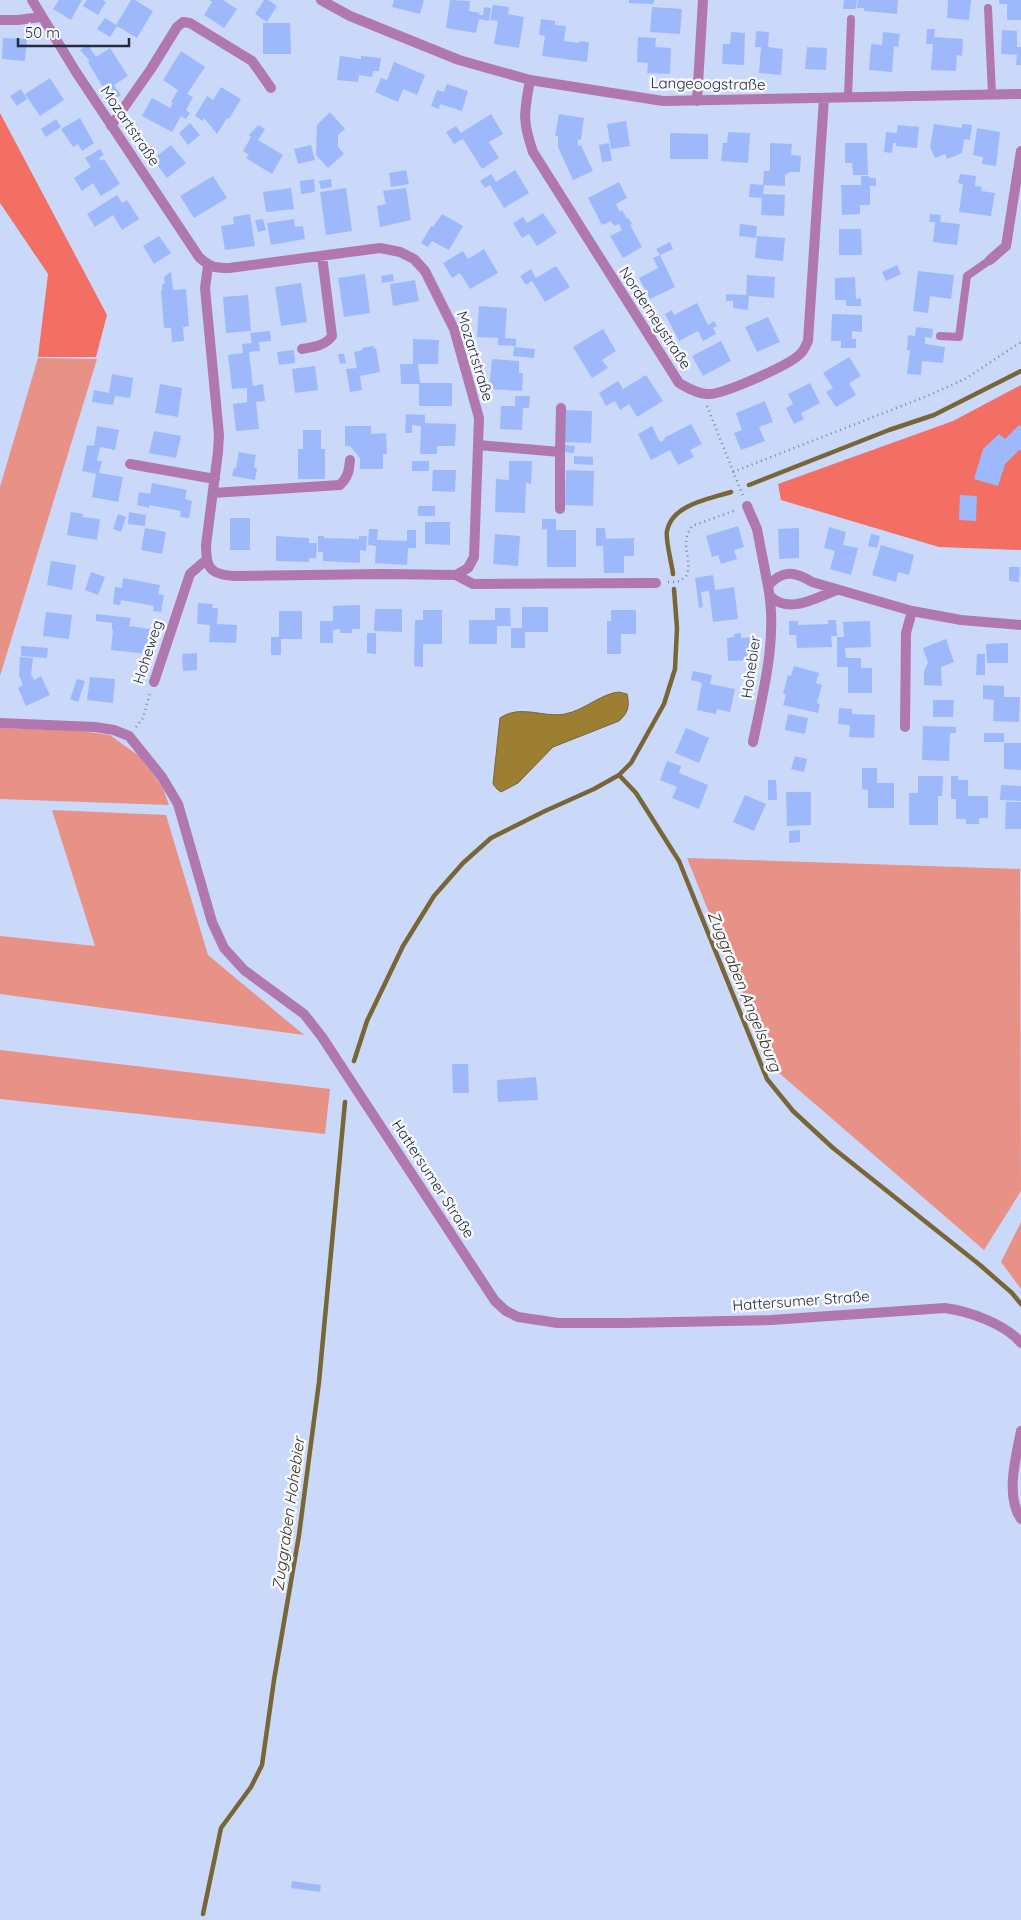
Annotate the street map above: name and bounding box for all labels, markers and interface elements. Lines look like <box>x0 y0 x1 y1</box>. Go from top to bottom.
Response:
scale bar <box>18 15 129 47</box>
text: 50 m <box>25 23 60 42</box>
street label: Langeoogstraße <box>650 73 766 94</box>
street label: Mozartstraße <box>97 82 164 170</box>
street label: Norderneystraße <box>615 263 696 373</box>
street label: Mozartstraße <box>453 309 498 403</box>
street label: Hoheweg <box>128 618 167 686</box>
street label: Hohebier <box>737 634 764 700</box>
water label: Zuggraben Angelsburg <box>704 908 787 1075</box>
street label: Hattersumer Straße <box>388 1116 479 1242</box>
street label: Hattersumer Straße <box>732 1286 870 1315</box>
water label: Zuggraben Hohebier <box>267 1434 309 1592</box>

